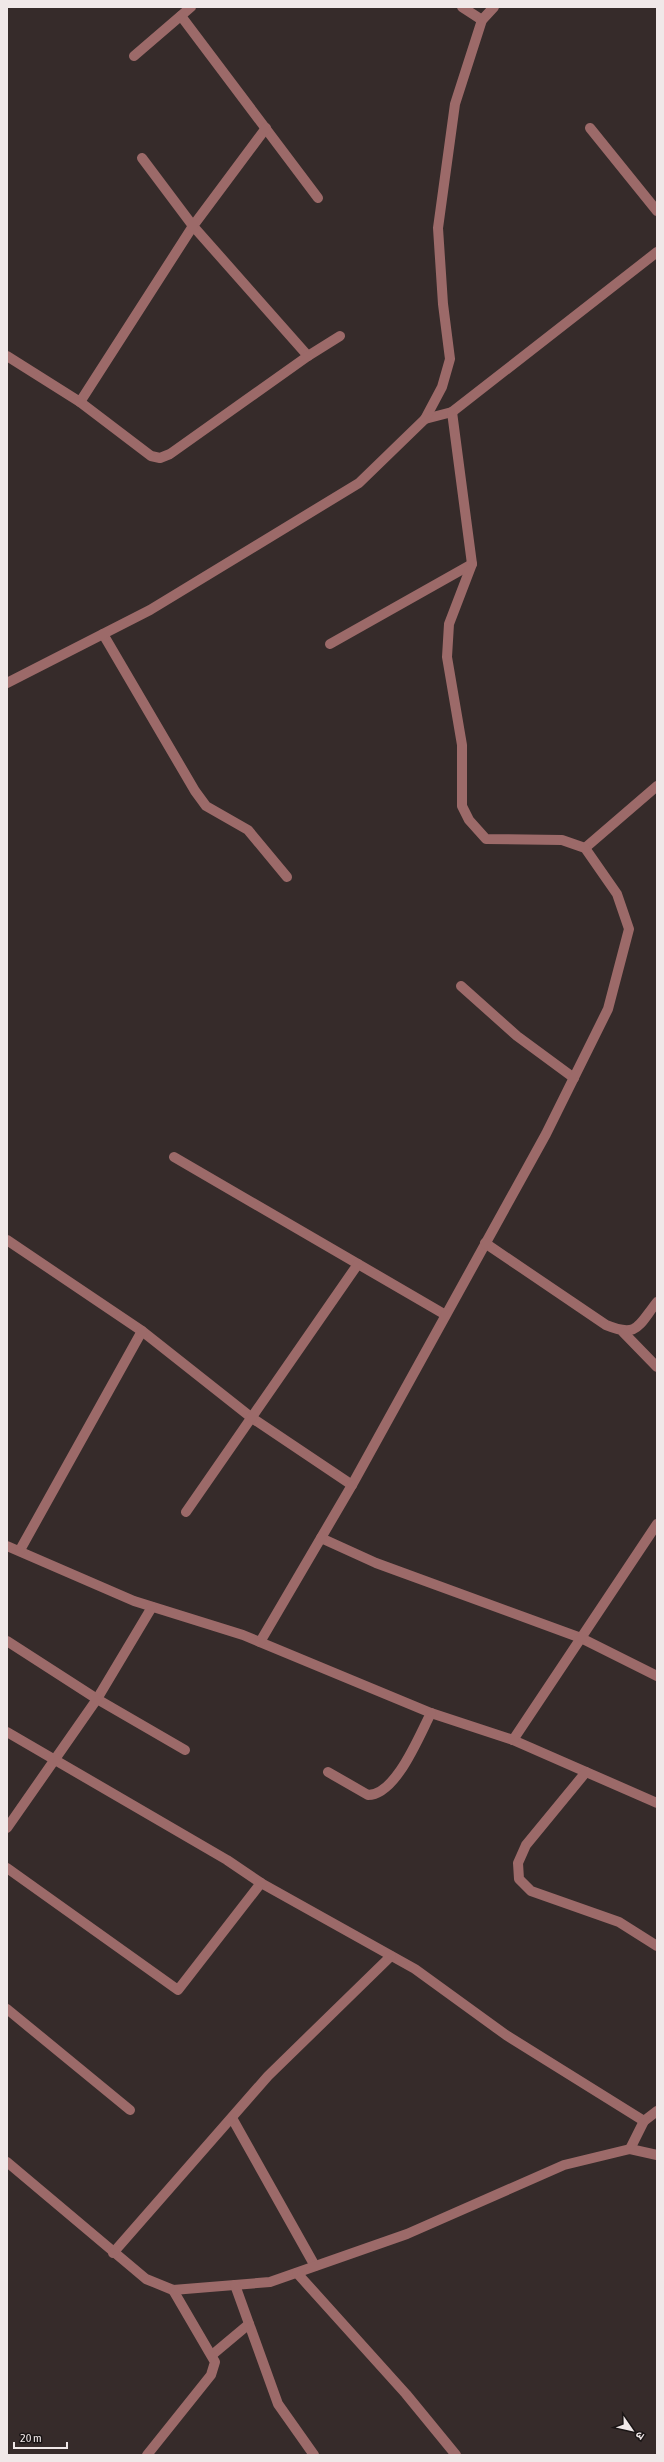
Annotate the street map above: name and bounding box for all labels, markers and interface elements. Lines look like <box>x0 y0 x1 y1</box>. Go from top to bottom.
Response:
north arrow <box>612 2410 652 2450</box>
scale bar <box>14 2424 67 2450</box>
text: उ <box>633 2430 647 2442</box>
text: 20 m <box>20 2431 42 2445</box>

